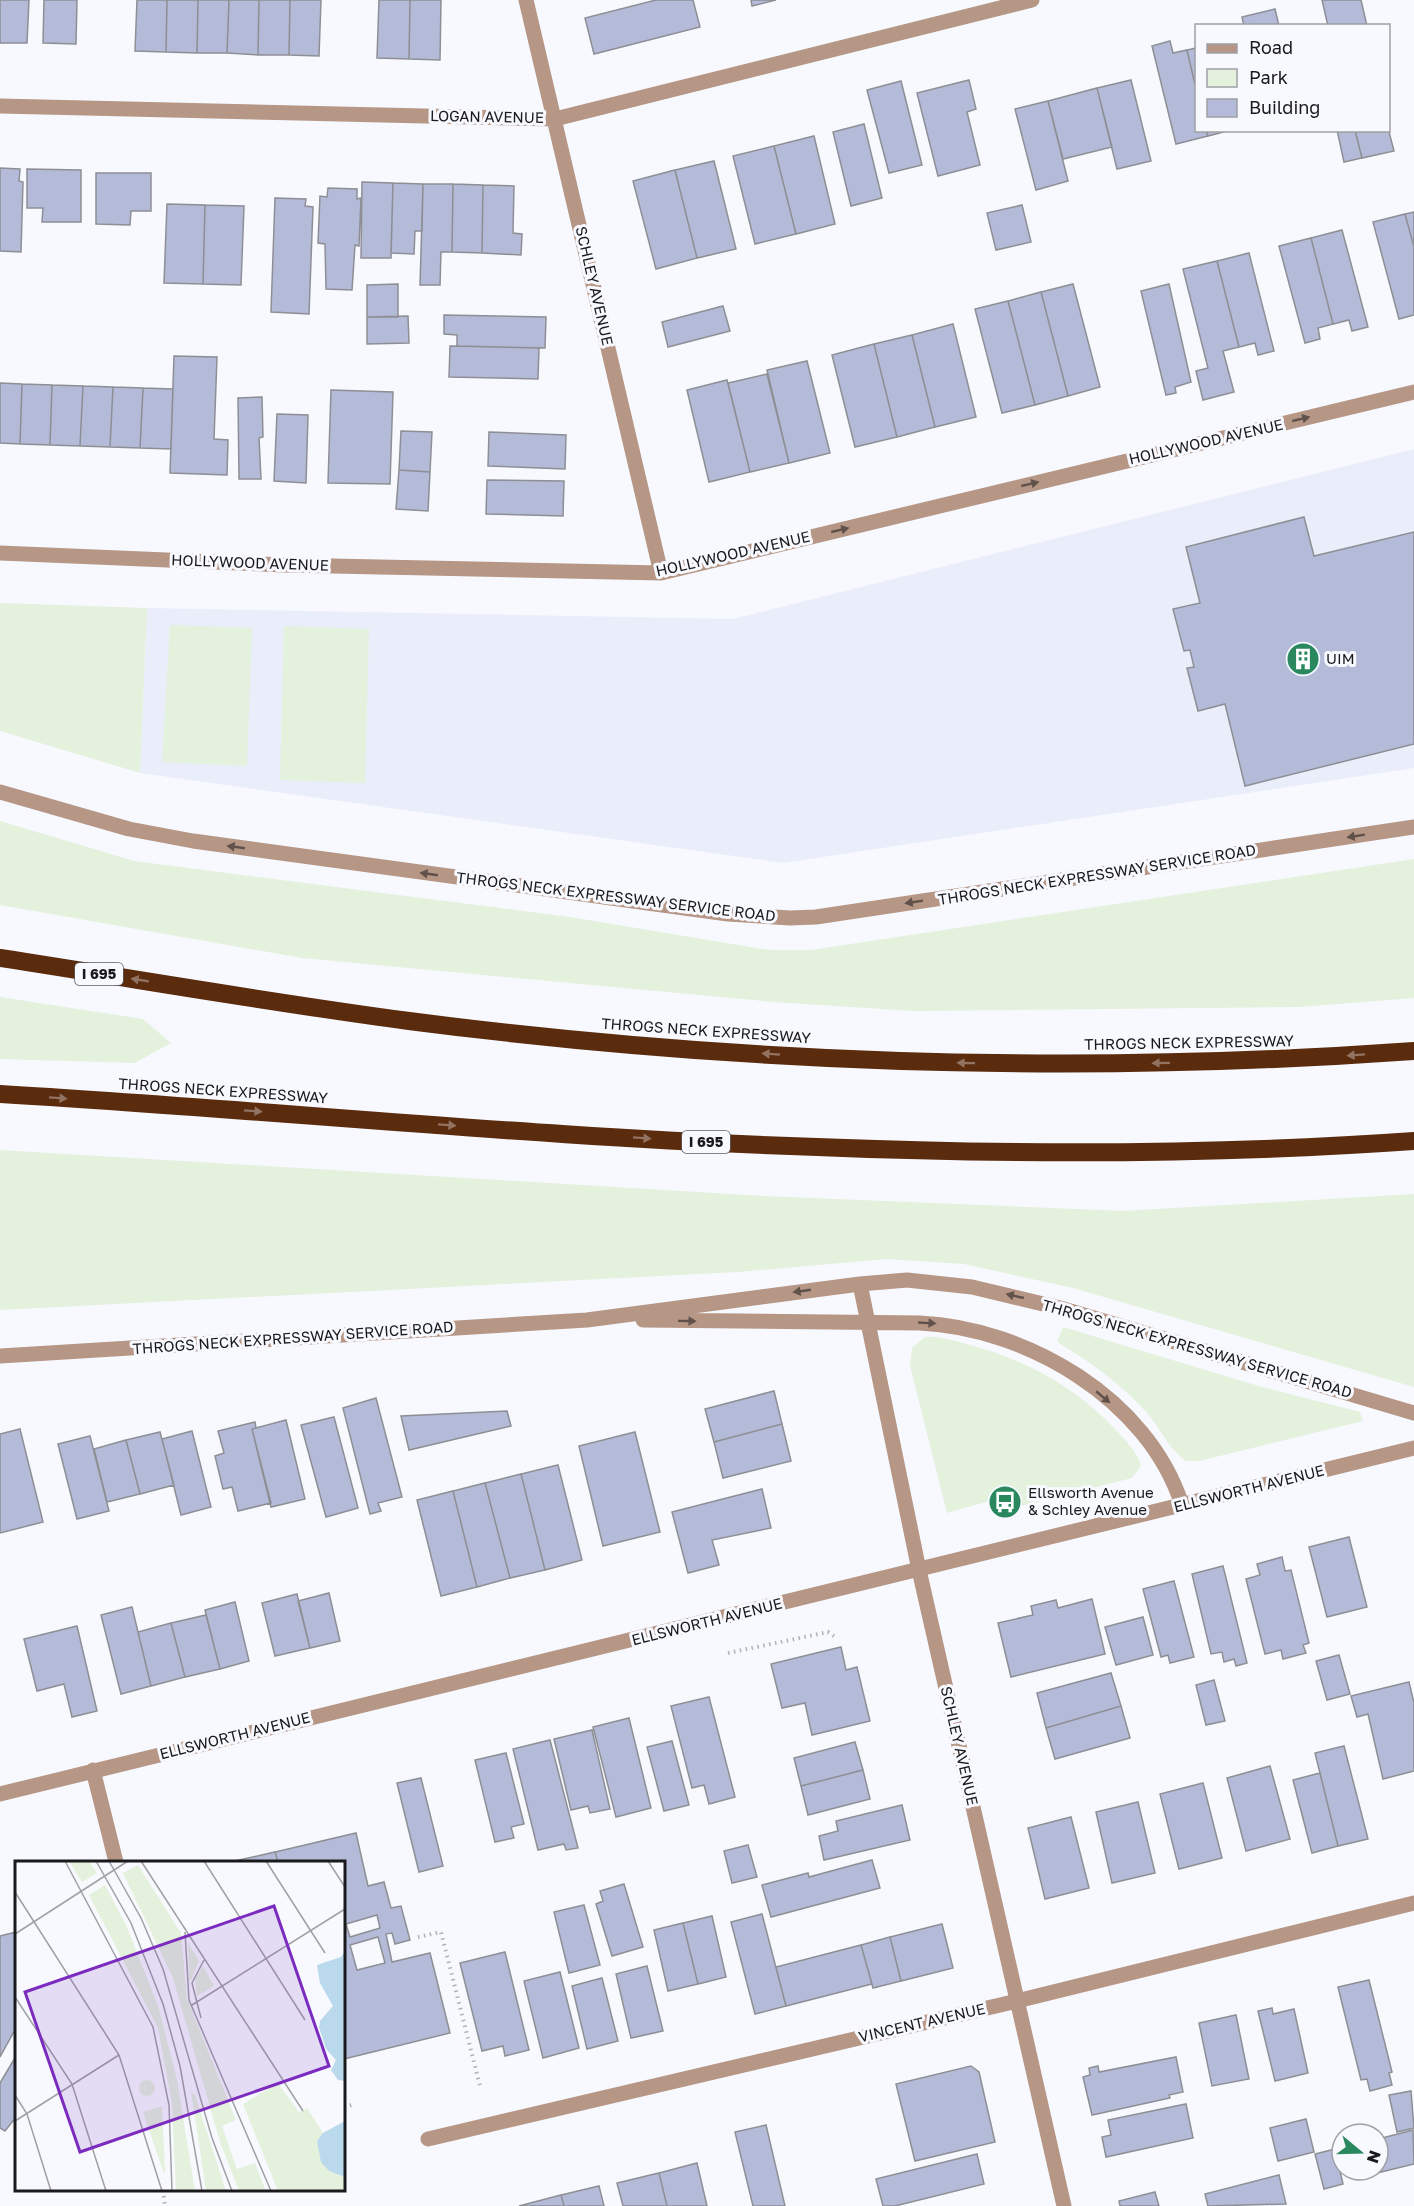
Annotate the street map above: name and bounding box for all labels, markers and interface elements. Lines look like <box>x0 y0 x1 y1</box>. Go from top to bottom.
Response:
legend <box>1195 24 1390 132</box>
text: Road <box>1249 36 1293 58</box>
text: Park <box>1249 66 1288 88</box>
text: Building <box>1249 96 1320 118</box>
street label: LOGAN AVENUE <box>430 106 544 126</box>
street label: SCHLEY AVENUE <box>573 224 617 347</box>
one-way arrow <box>1292 414 1310 424</box>
street label: HOLLYWOOD AVENUE <box>1127 415 1285 468</box>
one-way arrow <box>1020 479 1039 489</box>
one-way arrow <box>831 524 849 534</box>
street label: HOLLYWOOD AVENUE <box>654 527 812 580</box>
street label: HOLLYWOOD AVENUE <box>171 550 329 574</box>
building icon: UIM <box>1285 641 1321 677</box>
place label: UIM <box>1326 649 1355 667</box>
one-way arrow <box>1347 831 1366 840</box>
street label: THROGS NECK EXPRESSWAY SERVICE ROAD <box>937 840 1257 908</box>
one-way arrow <box>226 843 245 852</box>
street label: THROGS NECK EXPRESSWAY SERVICE ROAD <box>456 867 777 925</box>
one-way arrow <box>420 869 439 878</box>
one-way arrow <box>904 898 923 907</box>
road number: I 695 <box>75 963 123 985</box>
one-way arrow <box>131 975 150 984</box>
street label: THROGS NECK EXPRESSWAY <box>601 1014 812 1046</box>
street label: THROGS NECK EXPRESSWAY <box>1084 1031 1294 1053</box>
one-way arrow <box>761 1050 780 1059</box>
one-way arrow <box>1346 1051 1365 1060</box>
one-way arrow <box>956 1058 975 1068</box>
one-way arrow <box>1151 1058 1170 1068</box>
street label: THROGS NECK EXPRESSWAY <box>118 1074 329 1106</box>
one-way arrow <box>49 1093 68 1103</box>
one-way arrow <box>243 1107 262 1116</box>
one-way arrow <box>438 1120 457 1129</box>
road number: I 695 <box>682 1131 730 1153</box>
one-way arrow <box>633 1133 652 1143</box>
one-way arrow <box>793 1287 812 1296</box>
one-way arrow <box>1006 1291 1024 1301</box>
street label: THROGS NECK EXPRESSWAY SERVICE ROAD <box>1040 1295 1354 1401</box>
one-way arrow <box>678 1316 697 1326</box>
street label: THROGS NECK EXPRESSWAY SERVICE ROAD <box>132 1317 454 1357</box>
one-way arrow <box>917 1319 936 1328</box>
one-way arrow <box>1095 1390 1111 1403</box>
street label: ELLSWORTH AVENUE <box>1172 1461 1326 1515</box>
place label: Ellsworth Avenue & Schley Avenue <box>1028 1483 1154 1518</box>
bus stop icon: Ellsworth Avenue & Schley Avenue <box>987 1484 1023 1520</box>
street label: ELLSWORTH AVENUE <box>630 1594 784 1648</box>
street label: SCHLEY AVENUE <box>938 1684 982 1807</box>
street label: ELLSWORTH AVENUE <box>158 1708 312 1762</box>
inset map <box>15 1861 345 2191</box>
street label: VINCENT AVENUE <box>857 1999 987 2045</box>
north arrow <box>1330 2122 1390 2182</box>
text: N <box>1363 2148 1386 2166</box>

